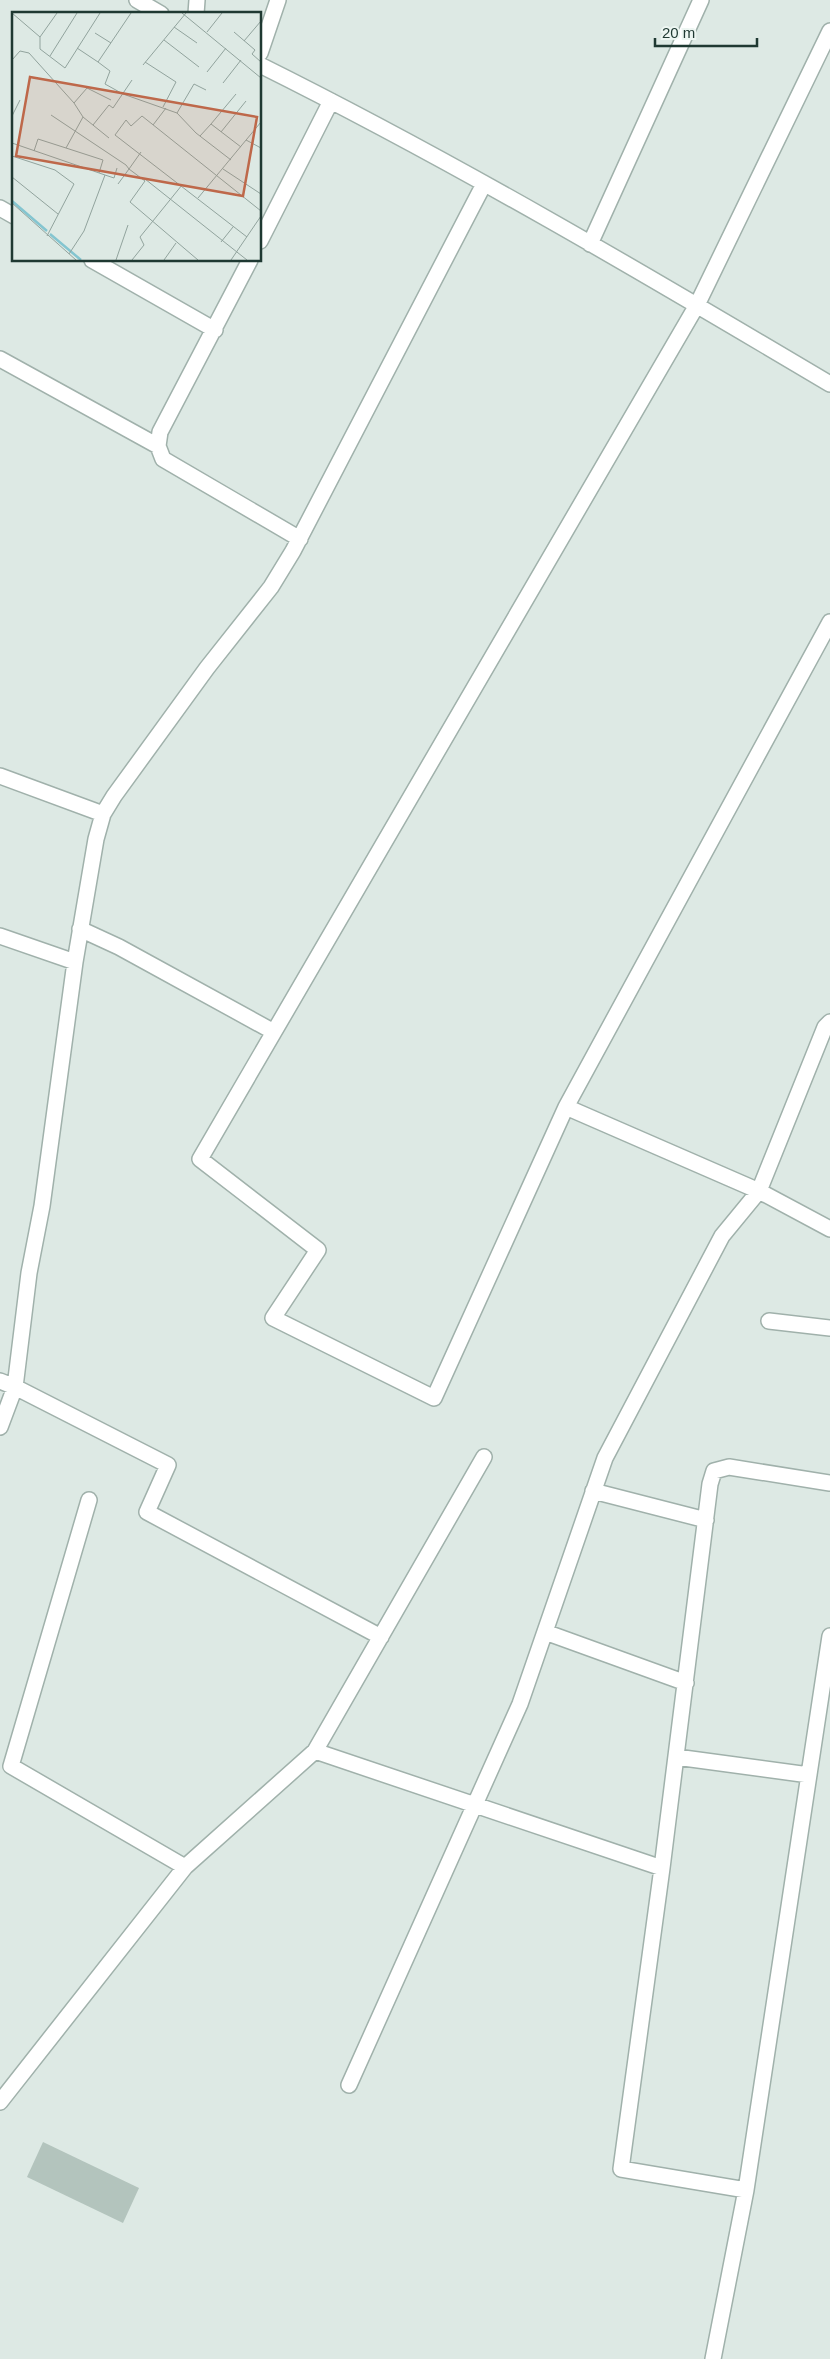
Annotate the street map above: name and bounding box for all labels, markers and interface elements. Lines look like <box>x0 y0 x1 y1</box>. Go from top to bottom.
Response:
inset map <box>12 12 261 261</box>
scale bar <box>655 15 758 47</box>
text: 20 m <box>662 24 695 41</box>

